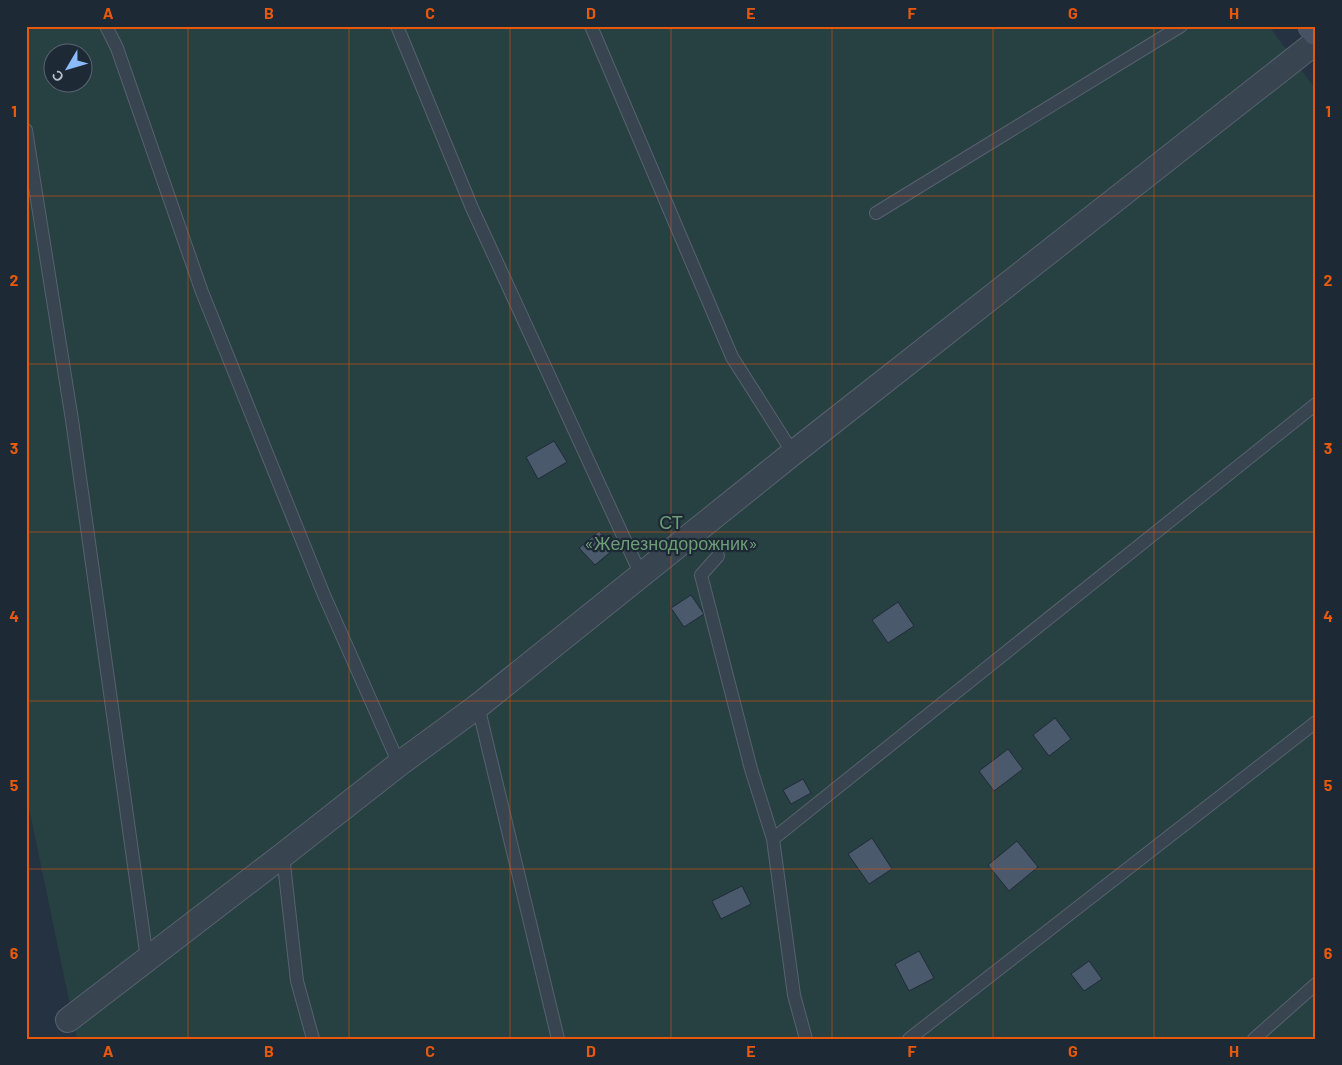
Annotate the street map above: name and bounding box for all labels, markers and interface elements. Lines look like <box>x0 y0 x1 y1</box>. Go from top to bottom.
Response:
text: A <box>103 3 114 22</box>
text: B <box>264 3 274 22</box>
text: C <box>425 3 435 22</box>
text: D <box>586 3 596 22</box>
text: E <box>746 3 756 22</box>
text: F <box>908 3 917 22</box>
text: G <box>1068 3 1078 22</box>
text: H <box>1229 3 1239 22</box>
north arrow <box>42 42 92 92</box>
text: С <box>48 67 67 86</box>
text: 1 <box>11 101 17 120</box>
text: 1 <box>1325 101 1331 120</box>
text: 2 <box>10 270 19 289</box>
text: 2 <box>1324 270 1333 289</box>
text: 3 <box>10 438 18 457</box>
text: 3 <box>1324 438 1332 457</box>
park label: СТ «Железнодорожник» <box>584 511 758 554</box>
text: 4 <box>9 606 19 625</box>
text: 4 <box>1323 606 1333 625</box>
text: 5 <box>10 775 19 794</box>
text: 5 <box>1324 775 1333 794</box>
text: 6 <box>10 943 19 962</box>
text: 6 <box>1324 943 1333 962</box>
text: A <box>103 1041 114 1060</box>
text: B <box>264 1041 274 1060</box>
text: C <box>425 1041 435 1060</box>
text: D <box>586 1041 596 1060</box>
text: E <box>746 1041 756 1060</box>
text: F <box>908 1041 917 1060</box>
text: G <box>1068 1041 1078 1060</box>
text: H <box>1229 1041 1239 1060</box>

